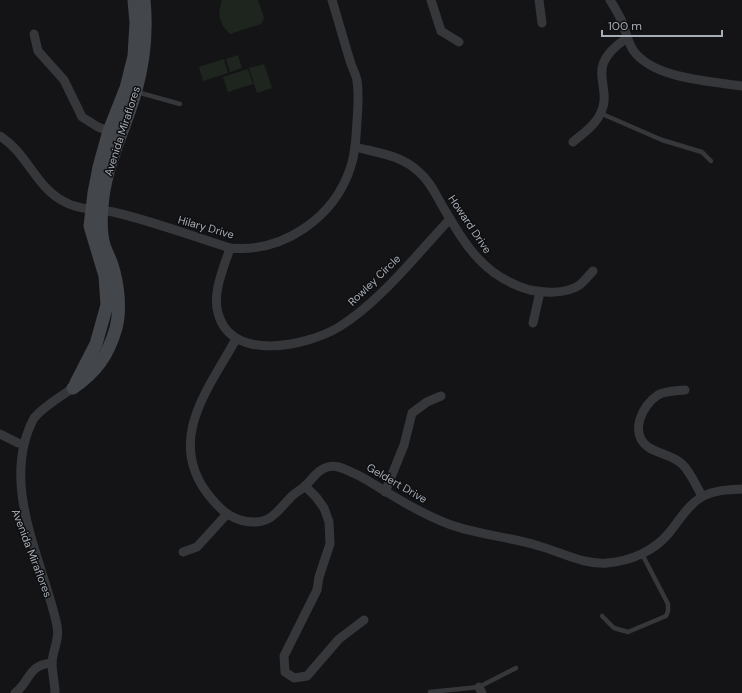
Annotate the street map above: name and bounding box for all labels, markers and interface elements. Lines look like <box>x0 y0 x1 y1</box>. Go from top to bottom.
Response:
scale bar <box>602 12 722 38</box>
text: 100 m <box>608 18 642 34</box>
street label: Avenida Miraflores <box>101 84 143 178</box>
street label: Howard Drive <box>445 192 495 256</box>
street label: Hilary Drive <box>176 212 236 242</box>
street label: Rowley Circle <box>345 251 403 309</box>
street label: Geldert Drive <box>364 460 430 506</box>
street label: Avenida Miraflores <box>9 507 55 599</box>

